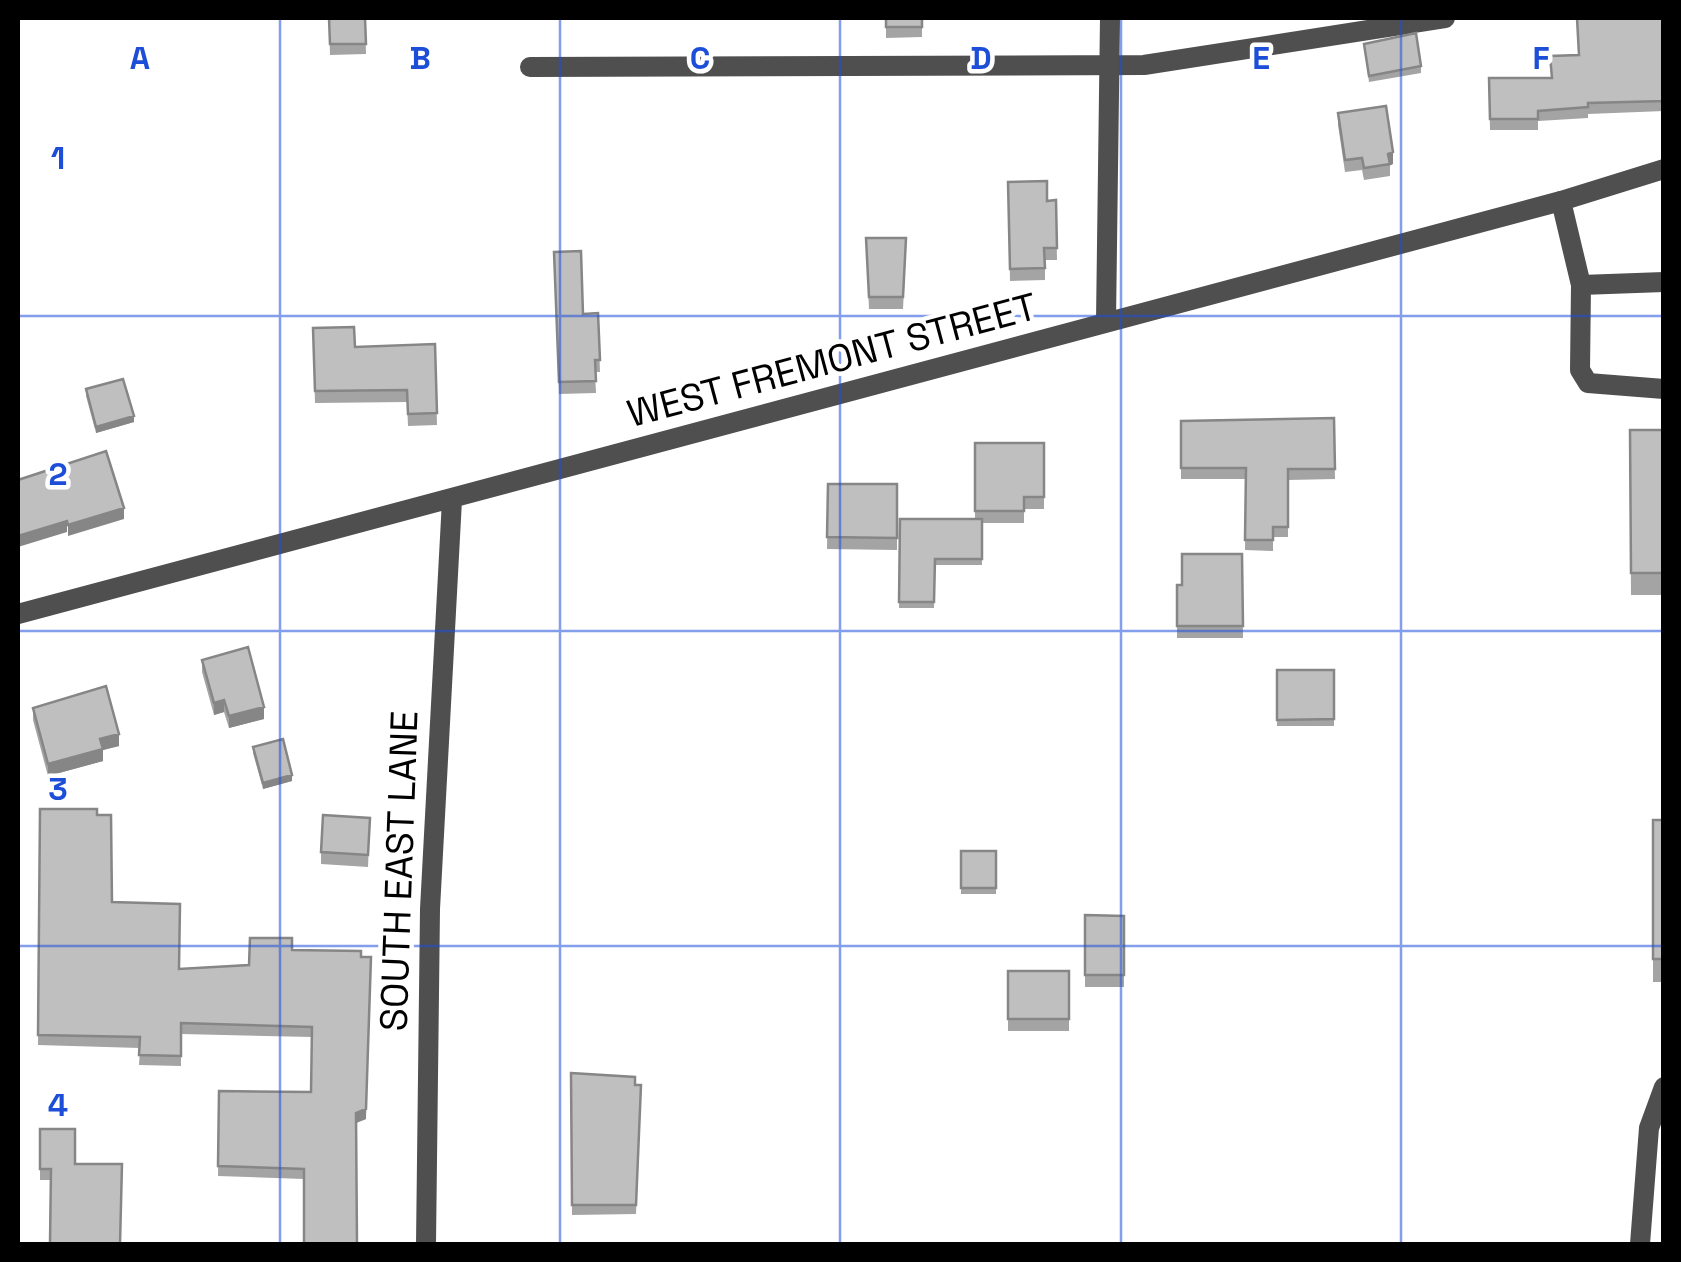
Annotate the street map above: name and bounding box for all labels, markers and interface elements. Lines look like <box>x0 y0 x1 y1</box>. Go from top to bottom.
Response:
text: A <box>130 38 150 78</box>
text: B <box>409 38 431 78</box>
text: C <box>690 38 710 78</box>
text: D <box>970 38 992 78</box>
text: E <box>1252 38 1270 78</box>
text: F <box>1532 38 1550 78</box>
text: 1 <box>51 138 65 178</box>
street label: WEST FREMONT STREET <box>622 282 1042 438</box>
text: 2 <box>48 454 68 494</box>
street label: SOUTH EAST LANE <box>369 710 429 1032</box>
text: 3 <box>48 769 68 809</box>
text: 4 <box>48 1085 68 1125</box>

